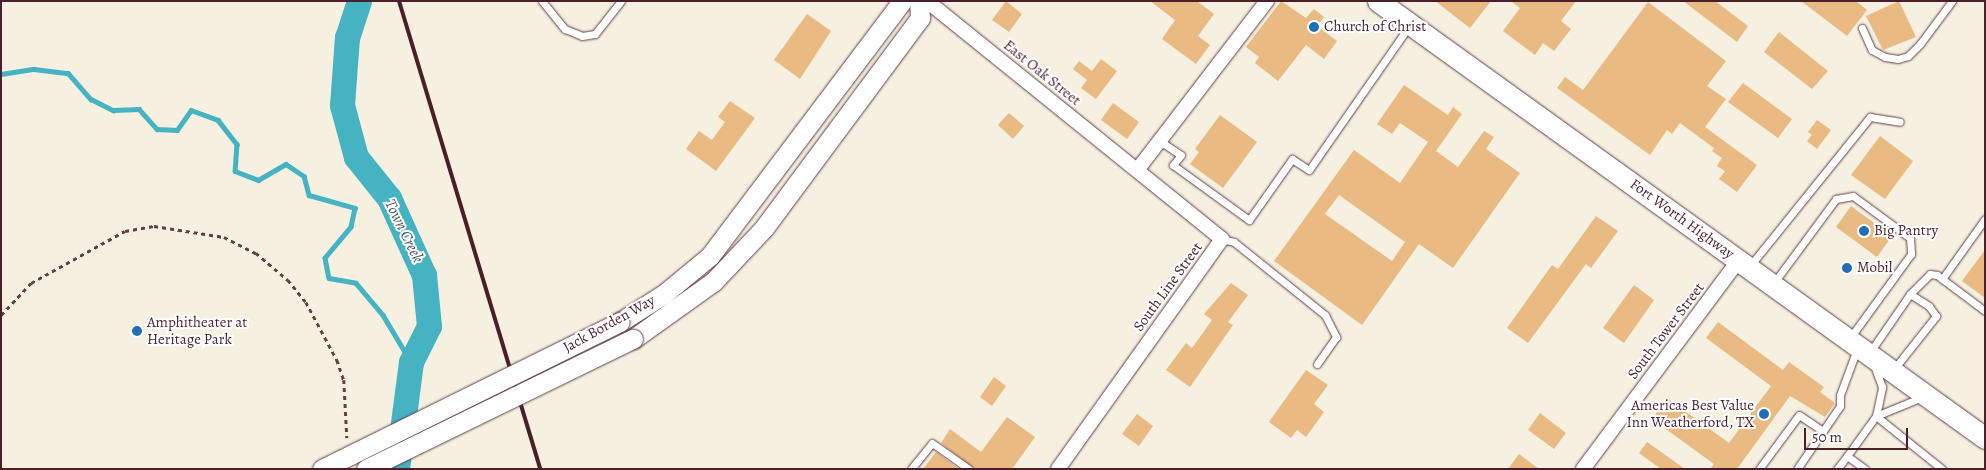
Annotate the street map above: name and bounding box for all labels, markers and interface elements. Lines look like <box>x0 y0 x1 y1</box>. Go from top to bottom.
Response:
place label: Church of Christ <box>1324 18 1426 36</box>
marker: Church of Christ <box>1308 21 1320 33</box>
street label: East Oak Street <box>1000 36 1084 110</box>
street label: Fort Worth Highway <box>1626 175 1738 263</box>
water label: Town Creek <box>380 196 428 266</box>
place label: Big Pantry <box>1874 222 1938 240</box>
marker: Big Pantry <box>1858 225 1870 237</box>
street label: South Line Street <box>1130 239 1206 335</box>
place label: Mobil <box>1857 259 1892 277</box>
marker: Mobil <box>1841 262 1853 274</box>
street label: South Tower Street <box>1624 279 1708 383</box>
street label: Jack Borden Way <box>560 291 658 357</box>
place label: Amphitheater at Heritage Park <box>147 313 247 348</box>
marker: Amphitheater at Heritage Park <box>131 325 143 337</box>
place label: Americas Best Value Inn Weatherford, TX <box>1626 396 1754 431</box>
marker: Americas Best Value Inn Weatherford, TX <box>1758 408 1770 420</box>
scale bar <box>1806 418 1910 450</box>
text: 50 m <box>1812 427 1842 447</box>

